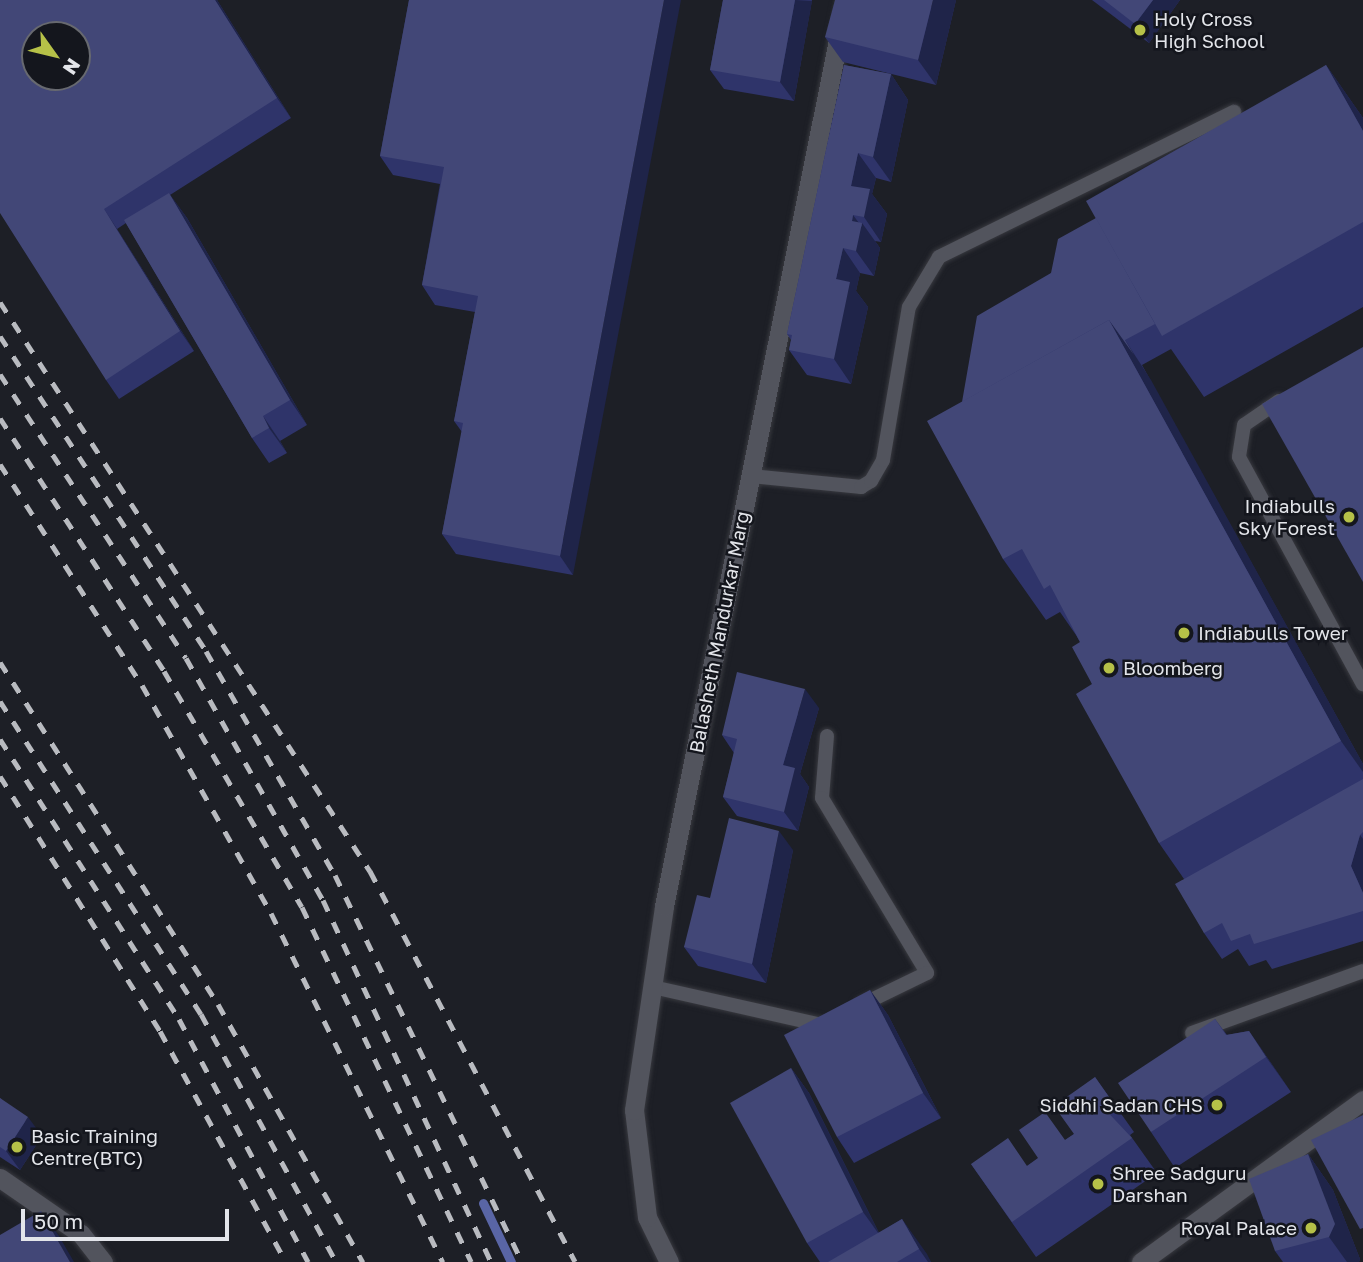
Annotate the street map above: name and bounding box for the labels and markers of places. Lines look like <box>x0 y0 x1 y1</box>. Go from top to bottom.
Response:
place label: Holy Cross High School <box>1154 8 1265 52</box>
marker: Holy Cross High School <box>1132 22 1148 38</box>
place label: Indiabulls Sky Forest <box>1238 495 1335 539</box>
marker: Indiabulls Sky Forest <box>1341 509 1357 525</box>
place label: Indiabulls Tower <box>1198 622 1348 644</box>
marker: Indiabulls Tower <box>1176 625 1192 641</box>
place label: Bloomberg <box>1123 657 1223 679</box>
marker: Bloomberg <box>1101 660 1117 676</box>
place label: Siddhi Sadan CHS <box>1040 1094 1203 1116</box>
marker: Siddhi Sadan CHS <box>1209 1097 1225 1113</box>
place label: Basic Training Centre(BTC) <box>31 1125 158 1169</box>
marker: Basic Training Centre(BTC) <box>9 1139 25 1155</box>
place label: Shree Sadguru Darshan <box>1112 1162 1247 1206</box>
marker: Shree Sadguru Darshan <box>1090 1176 1106 1192</box>
place label: Royal Palace <box>1180 1217 1297 1239</box>
marker: Royal Palace <box>1303 1220 1319 1236</box>

